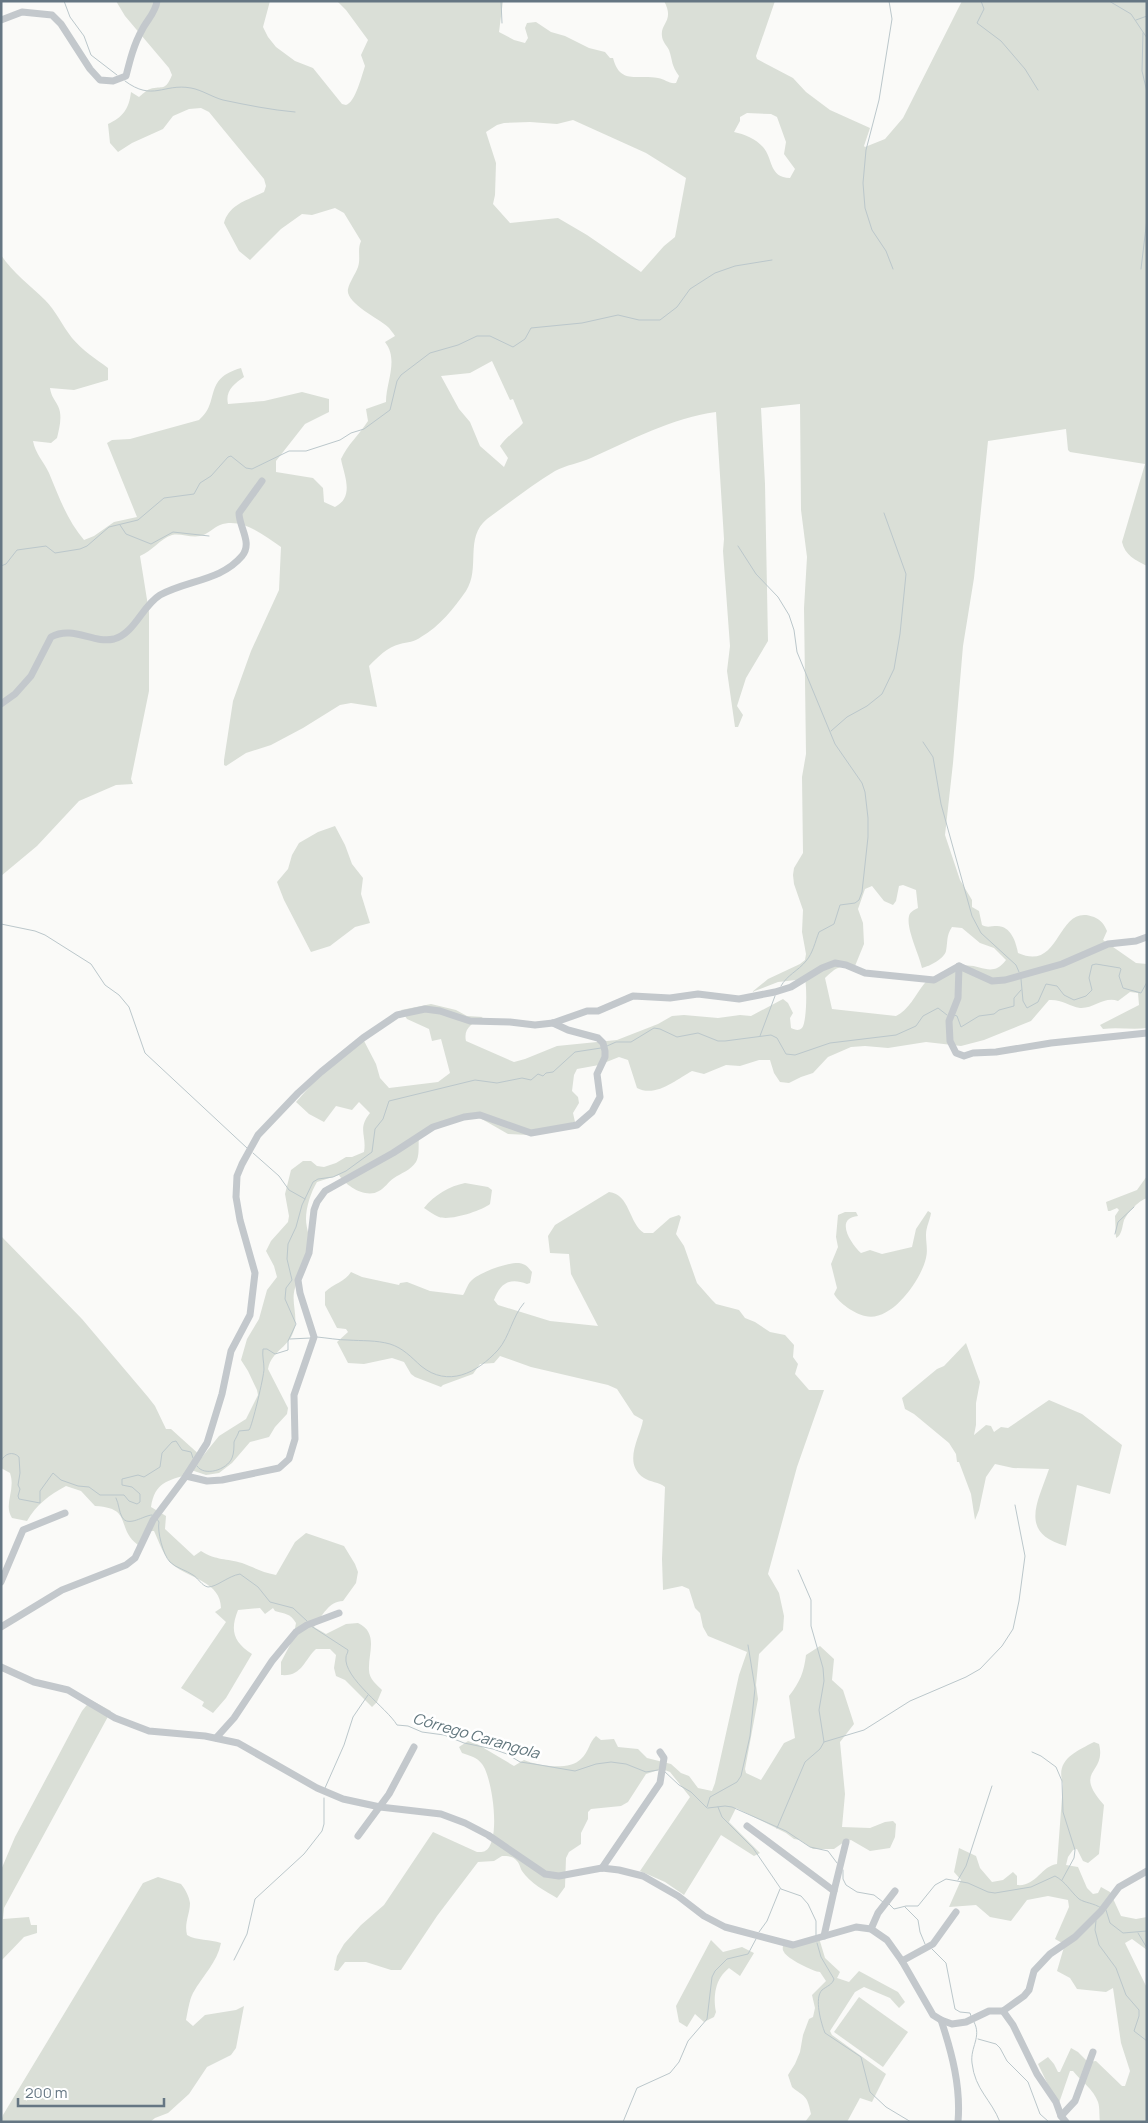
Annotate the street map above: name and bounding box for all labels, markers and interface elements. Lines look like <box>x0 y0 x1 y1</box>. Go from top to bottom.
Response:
water label: Córrego Carangola <box>410 1707 543 1764</box>
scale bar <box>18 2076 164 2108</box>
text: 200 m <box>25 2082 68 2103</box>

